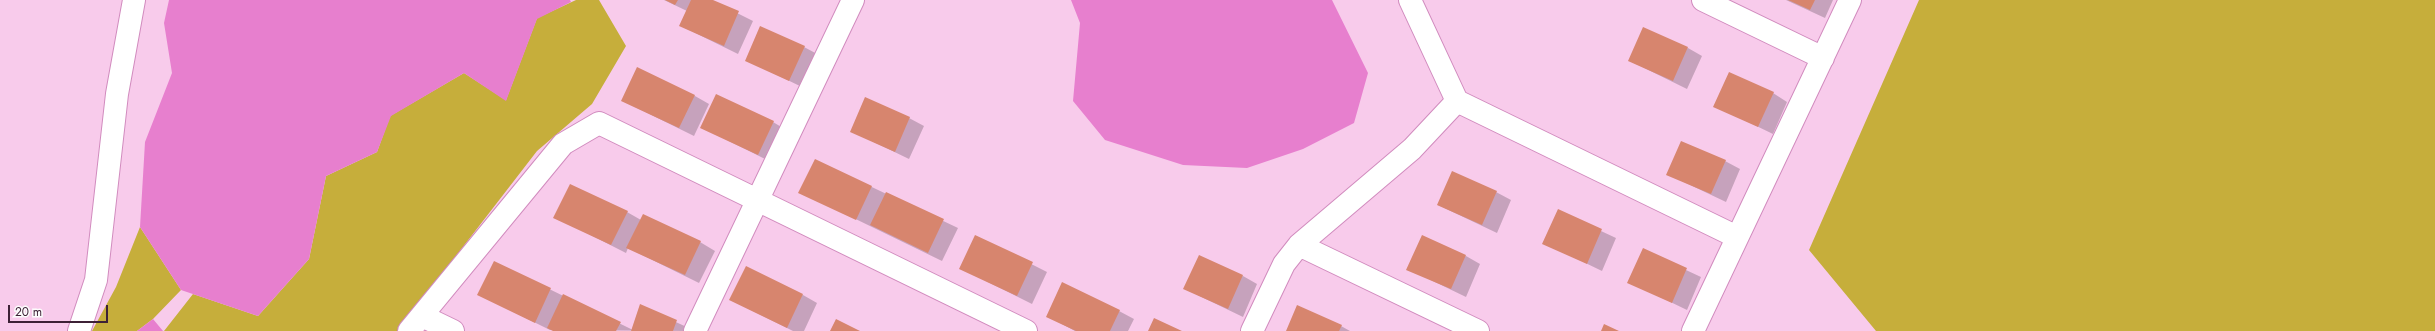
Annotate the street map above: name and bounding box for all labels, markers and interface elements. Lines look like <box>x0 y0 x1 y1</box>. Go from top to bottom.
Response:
scale bar <box>10 297 110 323</box>
text: 20 m <box>15 303 42 321</box>

